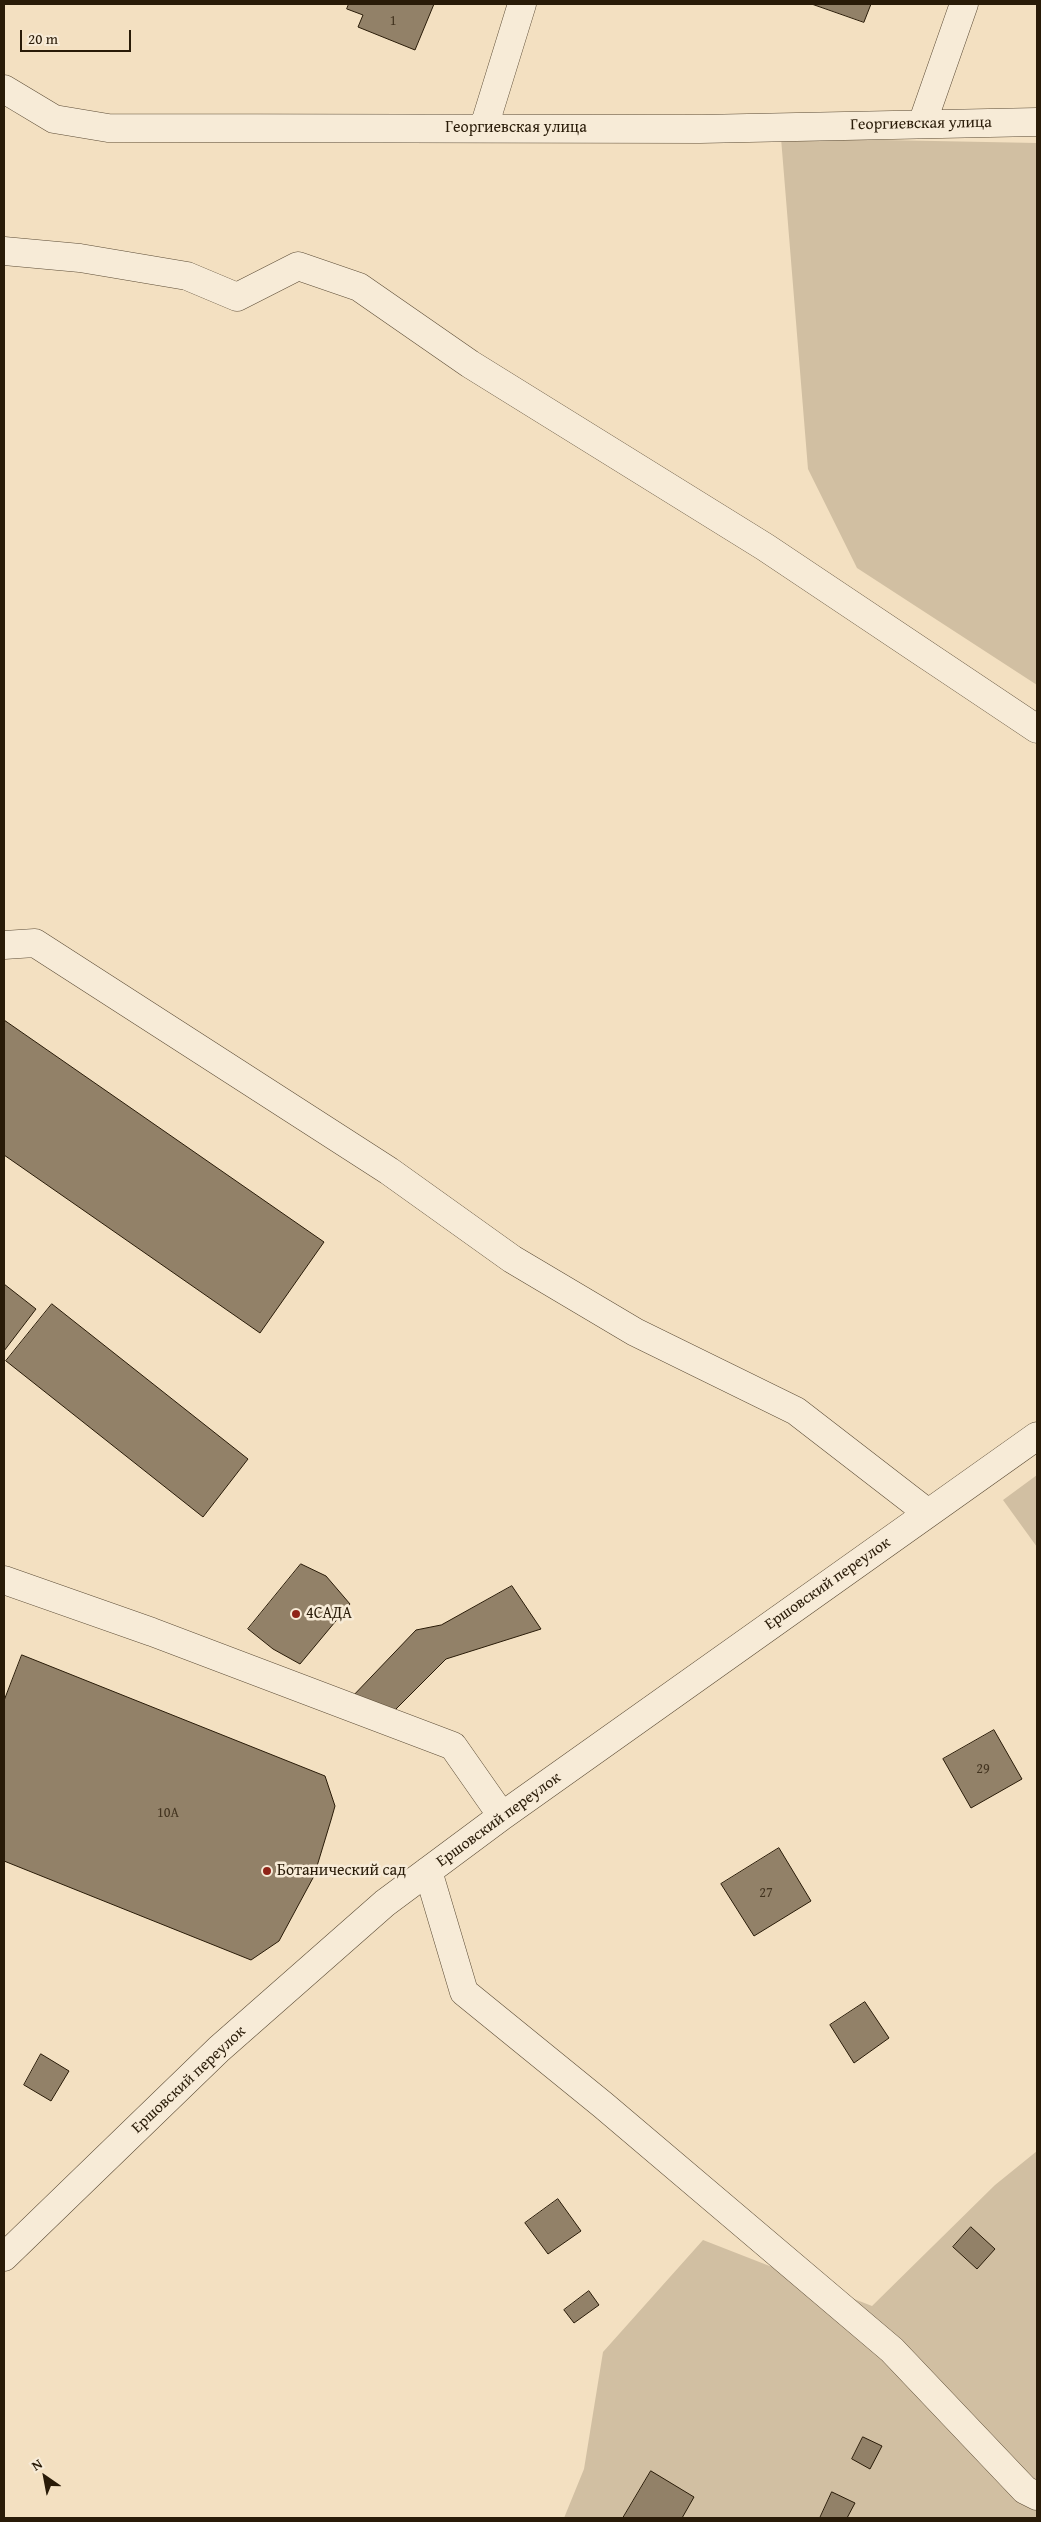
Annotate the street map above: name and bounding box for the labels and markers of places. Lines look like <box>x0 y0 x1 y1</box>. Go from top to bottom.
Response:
place label: 4САДА <box>306 1604 352 1624</box>
marker: 4САДА <box>290 1608 302 1620</box>
place label: Ботанический сад <box>277 1861 406 1881</box>
marker: Ботанический сад <box>261 1865 273 1877</box>

